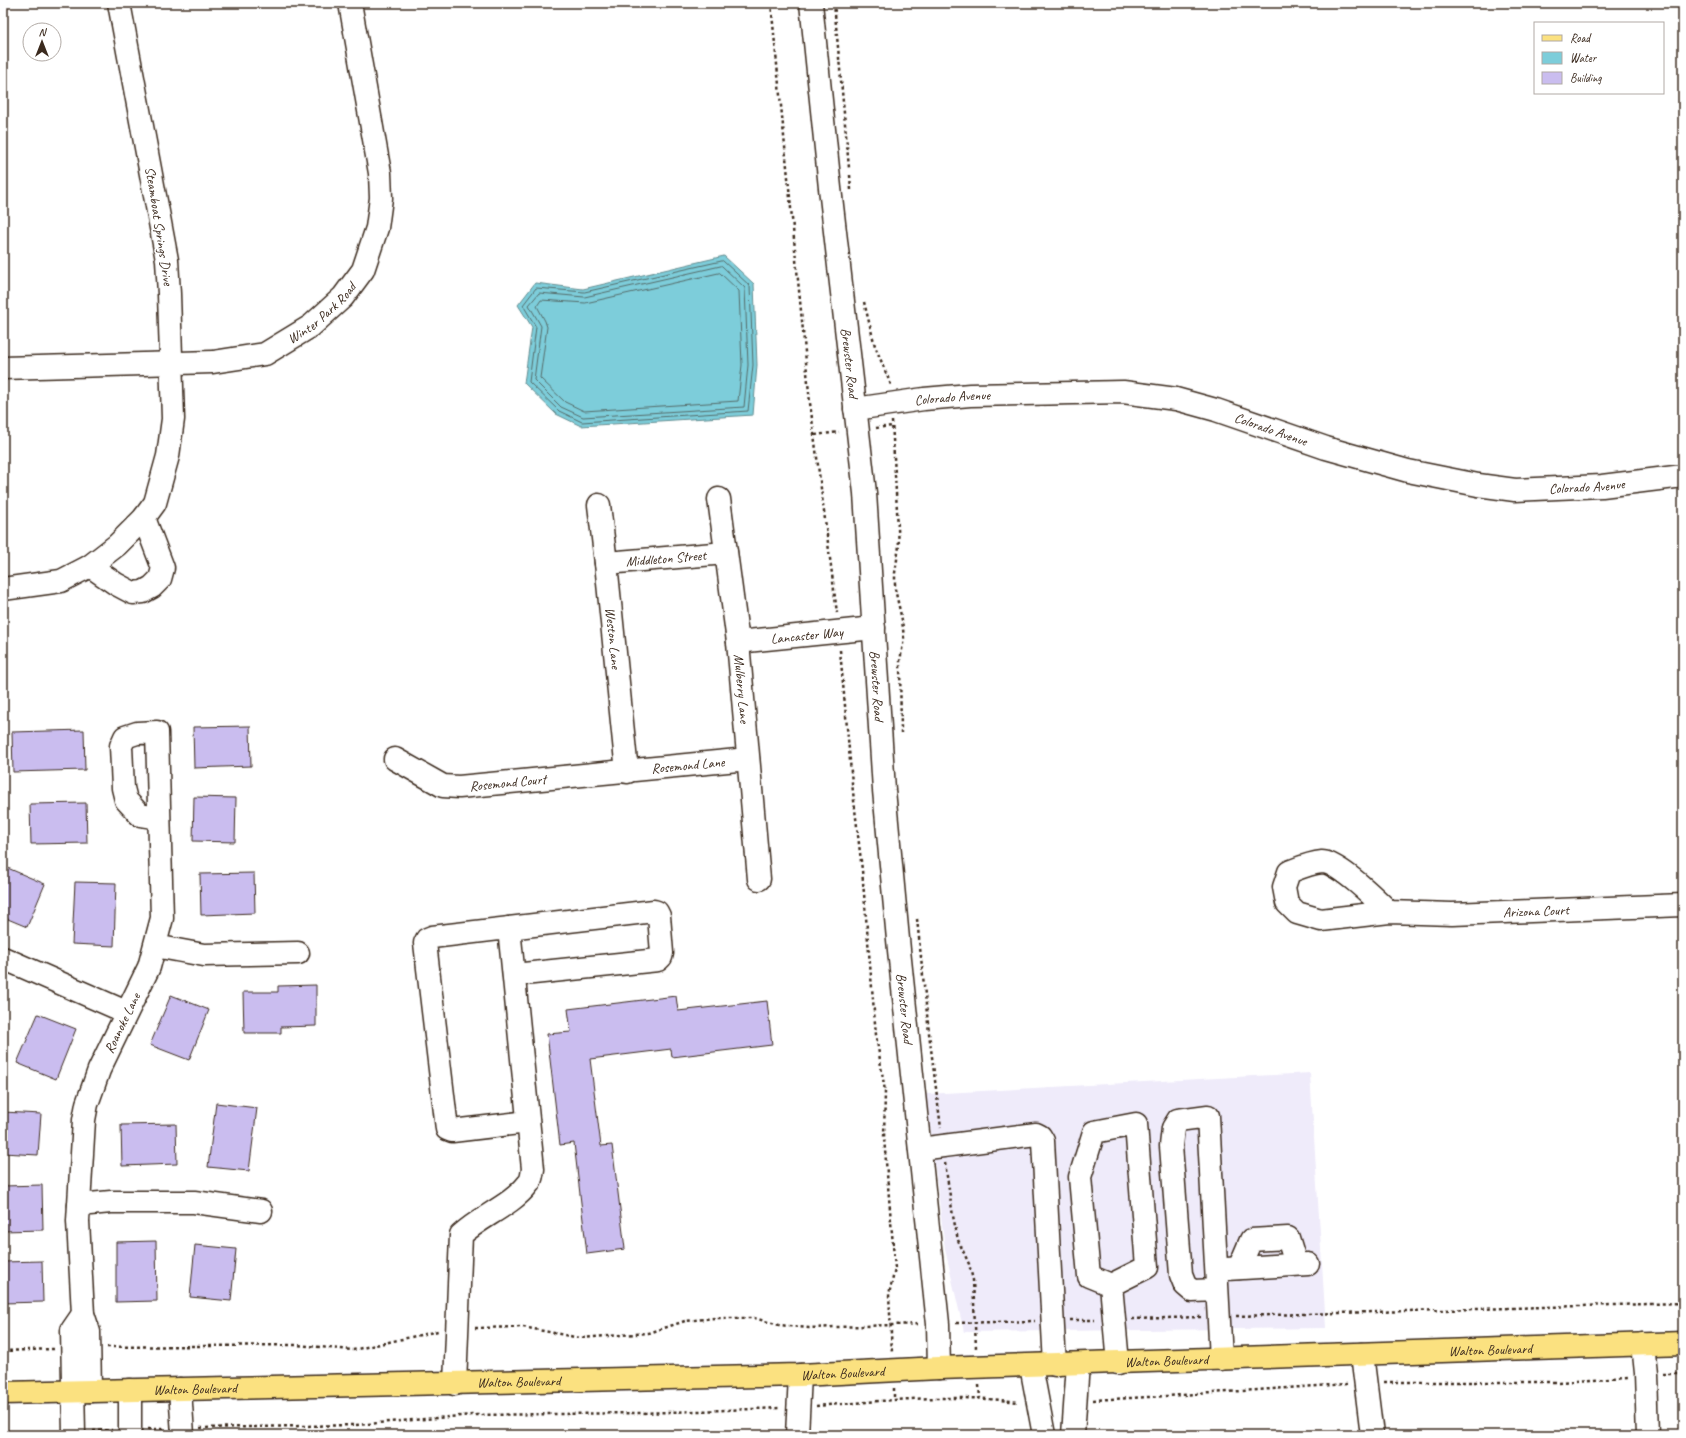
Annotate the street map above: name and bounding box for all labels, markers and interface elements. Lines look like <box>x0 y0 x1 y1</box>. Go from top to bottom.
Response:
north arrow <box>22 22 62 62</box>
legend <box>1534 22 1664 94</box>
text: N <box>39 25 48 39</box>
text: Road <box>1570 30 1592 46</box>
text: Water <box>1570 50 1598 66</box>
text: Building <box>1570 70 1602 86</box>
street label: Steamboat Springs Drive <box>141 165 177 288</box>
street label: Winter Park Road <box>284 277 361 347</box>
street label: Brewster Road <box>838 327 863 401</box>
street label: Colorado Avenue <box>913 386 992 409</box>
street label: Colorado Avenue <box>1232 409 1311 450</box>
street label: Colorado Avenue <box>1549 475 1627 497</box>
street label: Middleton Street <box>625 546 708 570</box>
street label: Weston Lane <box>602 607 625 671</box>
street label: Lancaster Way <box>770 623 845 647</box>
street label: Brewster Road <box>867 650 888 724</box>
street label: Mulberry Lane <box>731 653 754 725</box>
street label: Rosemond Lane <box>650 753 727 777</box>
street label: Rosemond Court <box>469 770 549 794</box>
street label: Arizona Court <box>1503 901 1571 921</box>
street label: Brewster Road <box>893 972 917 1047</box>
street label: Roanoke Lane <box>100 989 144 1056</box>
street label: Walton Boulevard <box>1448 1339 1535 1359</box>
street label: Walton Boulevard <box>1125 1350 1211 1370</box>
street label: Walton Boulevard <box>801 1362 887 1383</box>
street label: Walton Boulevard <box>477 1372 563 1391</box>
street label: Walton Boulevard <box>153 1379 239 1398</box>

